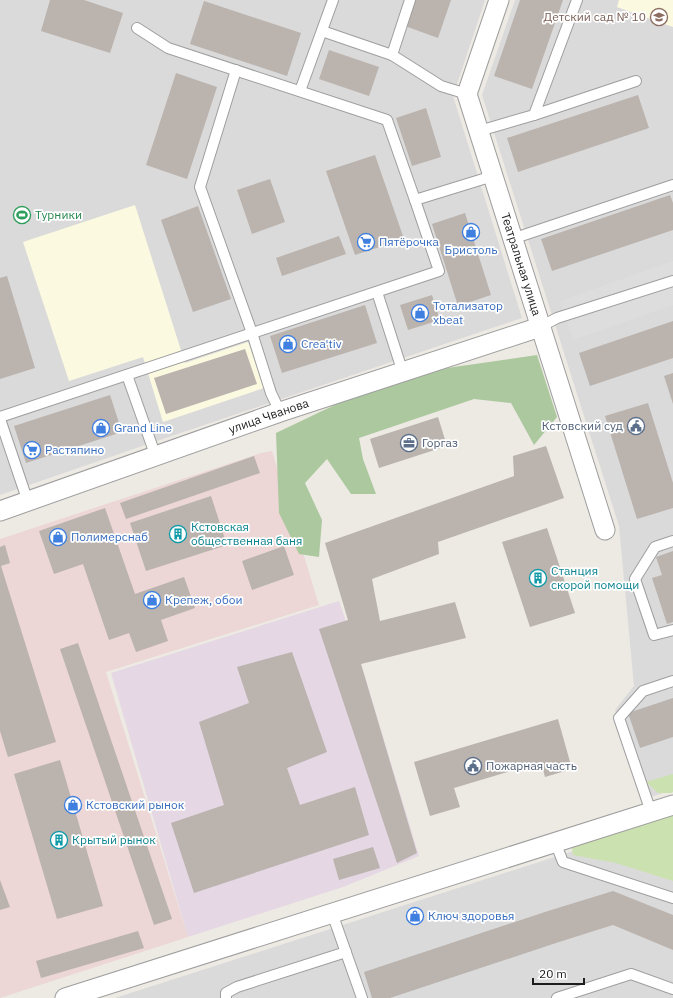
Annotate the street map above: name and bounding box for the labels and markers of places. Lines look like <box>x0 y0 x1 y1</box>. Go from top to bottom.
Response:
school or university icon: Детский сад № 10 <box>649 7 669 27</box>
place label: Детский сад № 10 <box>544 9 646 24</box>
sports icon: Турники <box>12 205 32 225</box>
place label: Турники <box>35 207 82 222</box>
shop icon: Бристоль <box>461 222 481 242</box>
supermarket icon: Пятёрочка <box>356 232 376 252</box>
place label: Пятёрочка <box>379 234 439 249</box>
place label: Бристоль <box>445 242 497 257</box>
place label: Тотализатор xbeat <box>433 298 503 327</box>
shop icon: Тотализатор xbeat <box>410 303 430 323</box>
shop icon: Crea'tiv <box>278 334 298 354</box>
place label: Crea'tiv <box>301 336 342 351</box>
public building icon: Кстовский суд <box>626 416 646 436</box>
shop icon: Grand Line <box>91 418 111 438</box>
place label: Кстовский суд <box>542 418 623 433</box>
place label: Grand Line <box>114 420 173 435</box>
office icon: Горгаз <box>399 433 419 453</box>
place label: Горгаз <box>422 435 458 450</box>
supermarket icon: Растяпино <box>22 440 42 460</box>
place label: Растяпино <box>45 442 105 457</box>
place label: Кстовская общественная баня <box>191 519 303 548</box>
building icon: Кстовская общественная баня <box>168 524 188 544</box>
shop icon: Полимерснаб <box>48 527 68 547</box>
place label: Полимерснаб <box>71 529 148 544</box>
place label: Станция скорой помощи <box>551 563 639 592</box>
building icon: Станция скорой помощи <box>528 568 548 588</box>
shop icon: Крепеж, обои <box>142 590 162 610</box>
place label: Крепеж, обои <box>165 592 242 607</box>
public building icon: Пожарная часть <box>463 756 483 776</box>
place label: Пожарная часть <box>486 758 577 773</box>
shop icon: Кстовский рынок <box>63 795 83 815</box>
place label: Кстовский рынок <box>86 797 185 812</box>
building icon: Крытый рынок <box>49 830 69 850</box>
place label: Крытый рынок <box>72 832 156 847</box>
shop icon: Ключ здоровья <box>405 906 425 926</box>
place label: Ключ здоровья <box>428 908 514 923</box>

